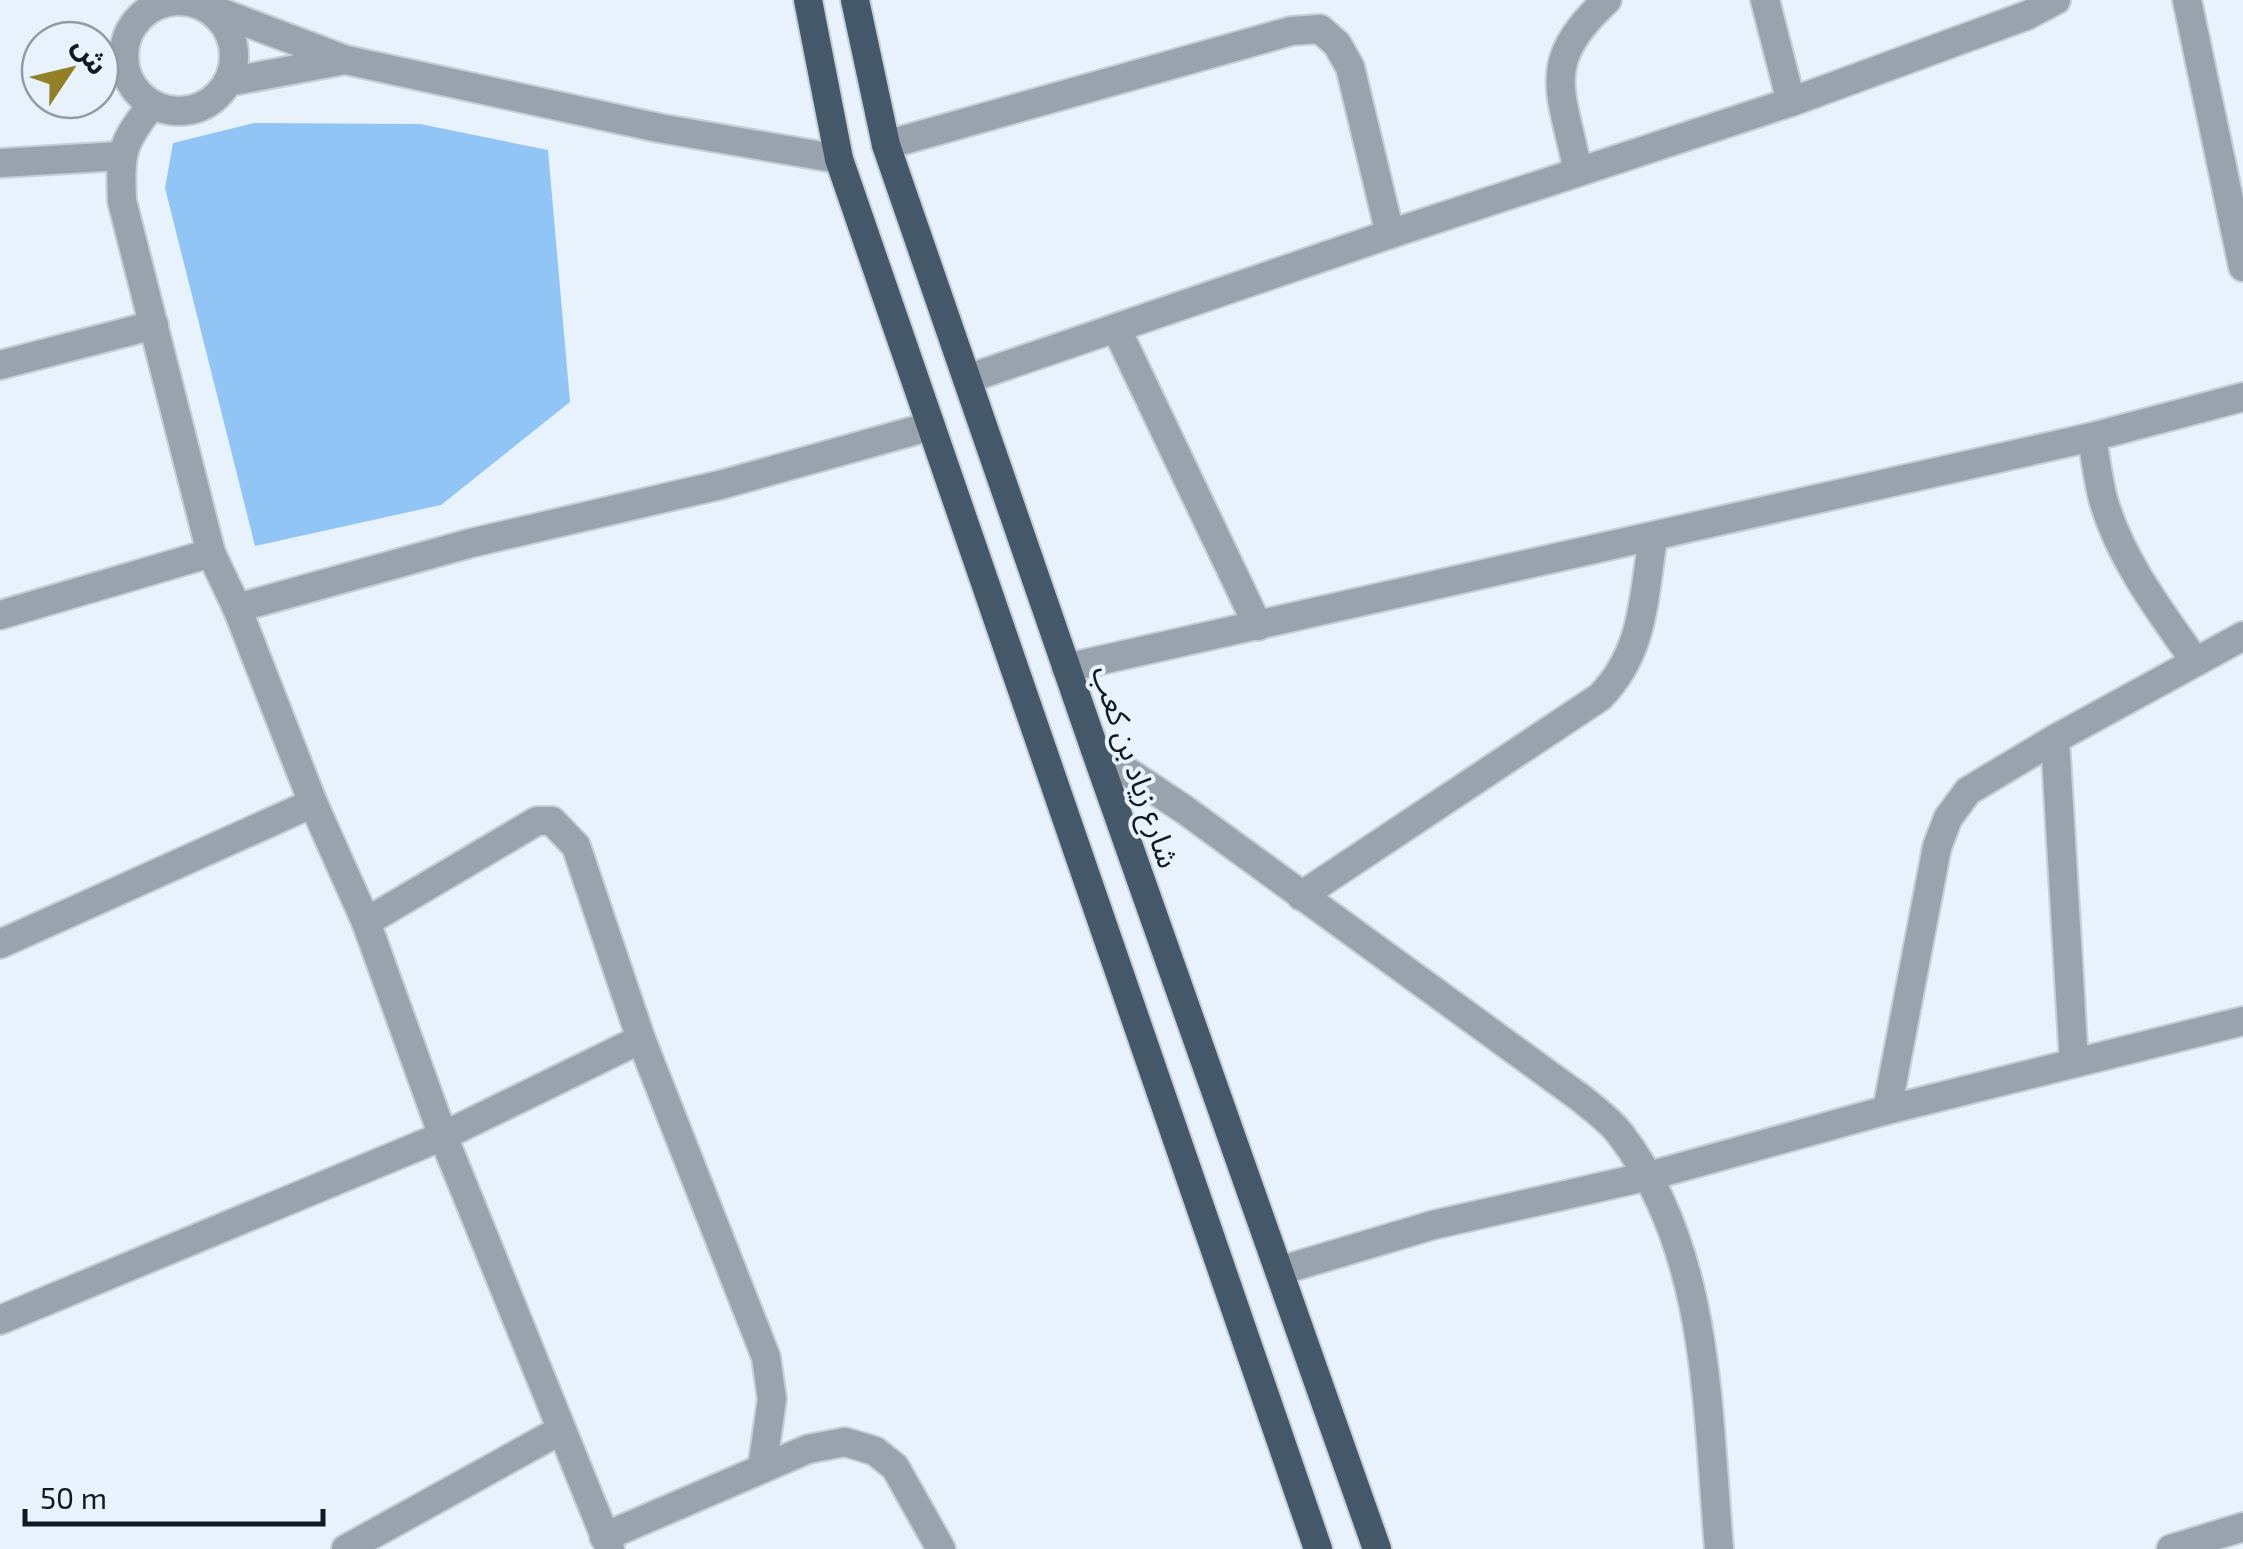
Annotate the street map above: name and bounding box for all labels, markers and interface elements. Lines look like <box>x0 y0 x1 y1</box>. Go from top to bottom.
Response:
north arrow <box>20 20 120 120</box>
text: ش <box>66 30 116 81</box>
street label: شارع زياد بن كعب <box>1080 661 1188 874</box>
scale bar <box>25 1464 322 1526</box>
text: 50 m <box>40 1479 107 1515</box>

